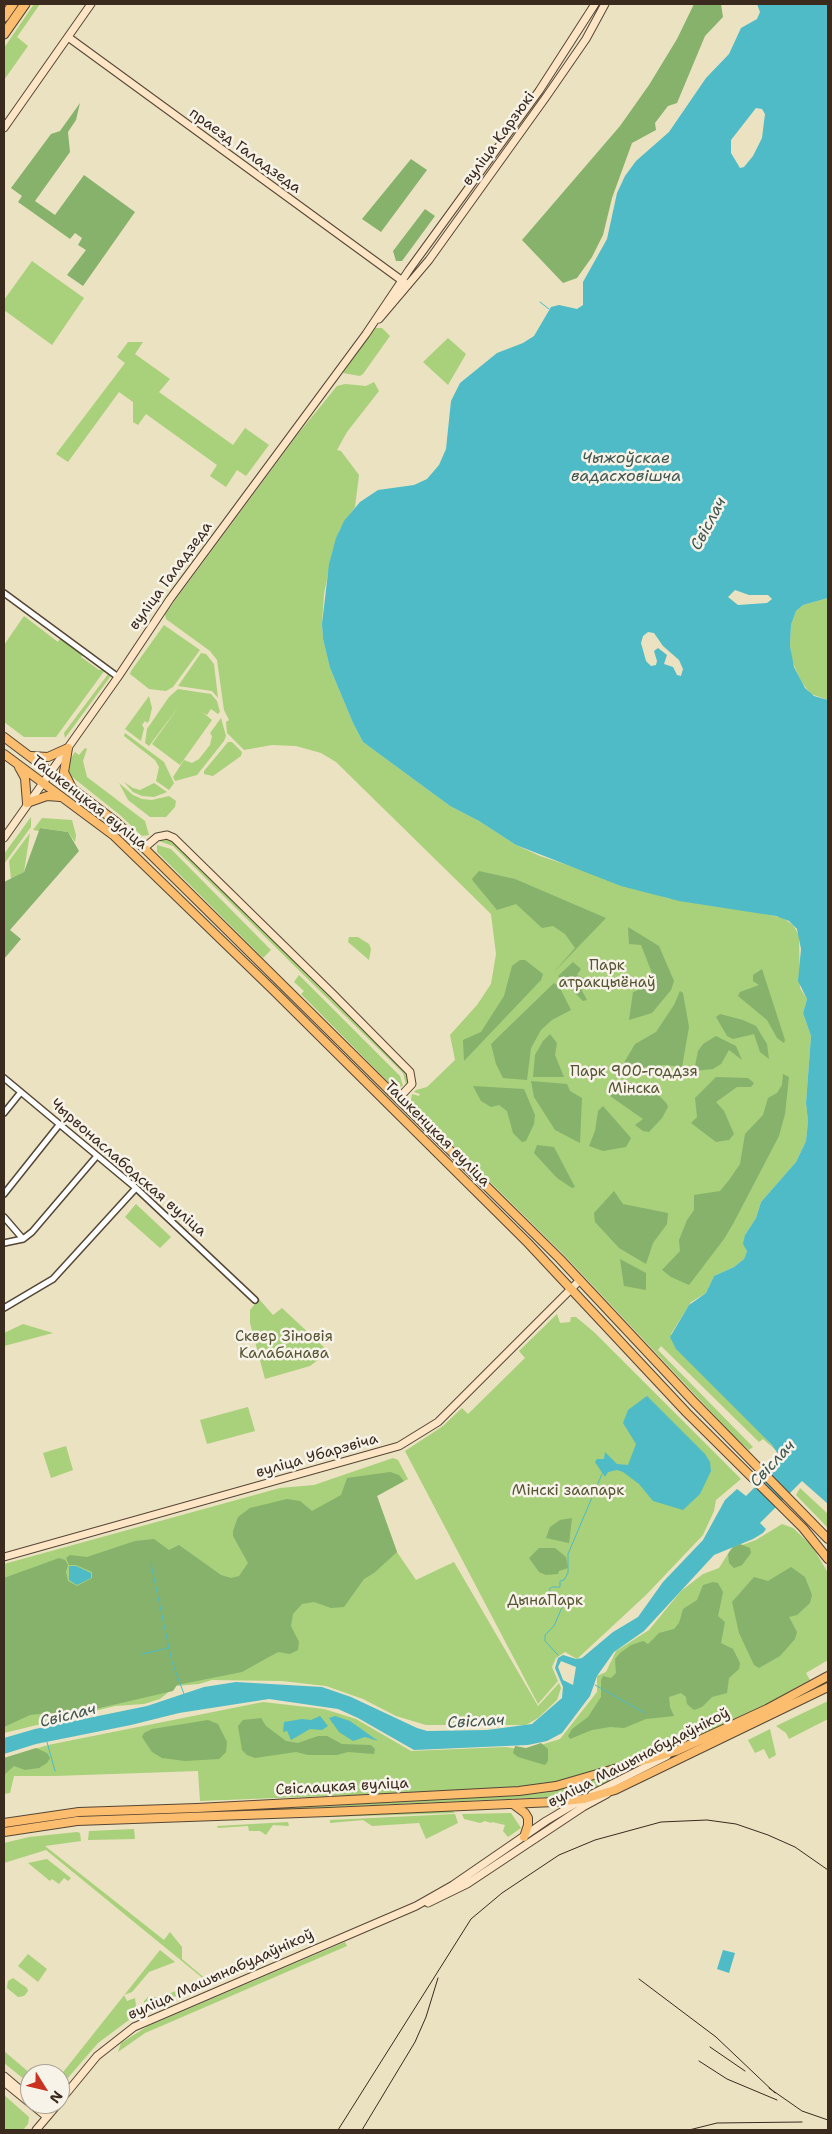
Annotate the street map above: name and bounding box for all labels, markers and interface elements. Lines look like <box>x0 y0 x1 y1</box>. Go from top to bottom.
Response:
street label: вуліца Карзюкі <box>459 88 539 190</box>
street label: праезд Галадзеда <box>186 104 304 198</box>
water label: Чыжоўскае вадасховішча <box>571 449 681 487</box>
water label: Свіслач <box>687 494 731 554</box>
street label: вуліца Галадзеда <box>126 518 216 634</box>
street label: Ташкенцкая вуліца <box>27 752 151 854</box>
park label: Парк атракцыёнаў <box>558 957 656 992</box>
park label: Парк 900-годдзя Мінска <box>570 1063 698 1098</box>
street label: Ташкенцкая вуліца <box>380 1077 494 1191</box>
street label: Чырвонаслабодская вуліца <box>46 1095 210 1241</box>
park label: Сквер Зіновія Калабанава <box>235 1328 333 1363</box>
street label: вуліца Убарэвіча <box>254 1430 380 1482</box>
water label: Свіслач <box>746 1436 800 1492</box>
park label: Мінскі заапарк <box>512 1482 624 1500</box>
park label: ДынаПарк <box>507 1592 583 1610</box>
water label: Свіслач <box>38 1700 98 1732</box>
street label: вуліца Машынабудаўнікоў <box>545 1704 733 1812</box>
water label: Свіслач <box>447 1711 505 1733</box>
street label: Свіслацкая вуліца <box>275 1775 409 1799</box>
street label: вуліца Машынабудаўнікоў <box>125 1926 317 2024</box>
north arrow <box>20 2064 70 2114</box>
text: N <box>46 2087 67 2107</box>

